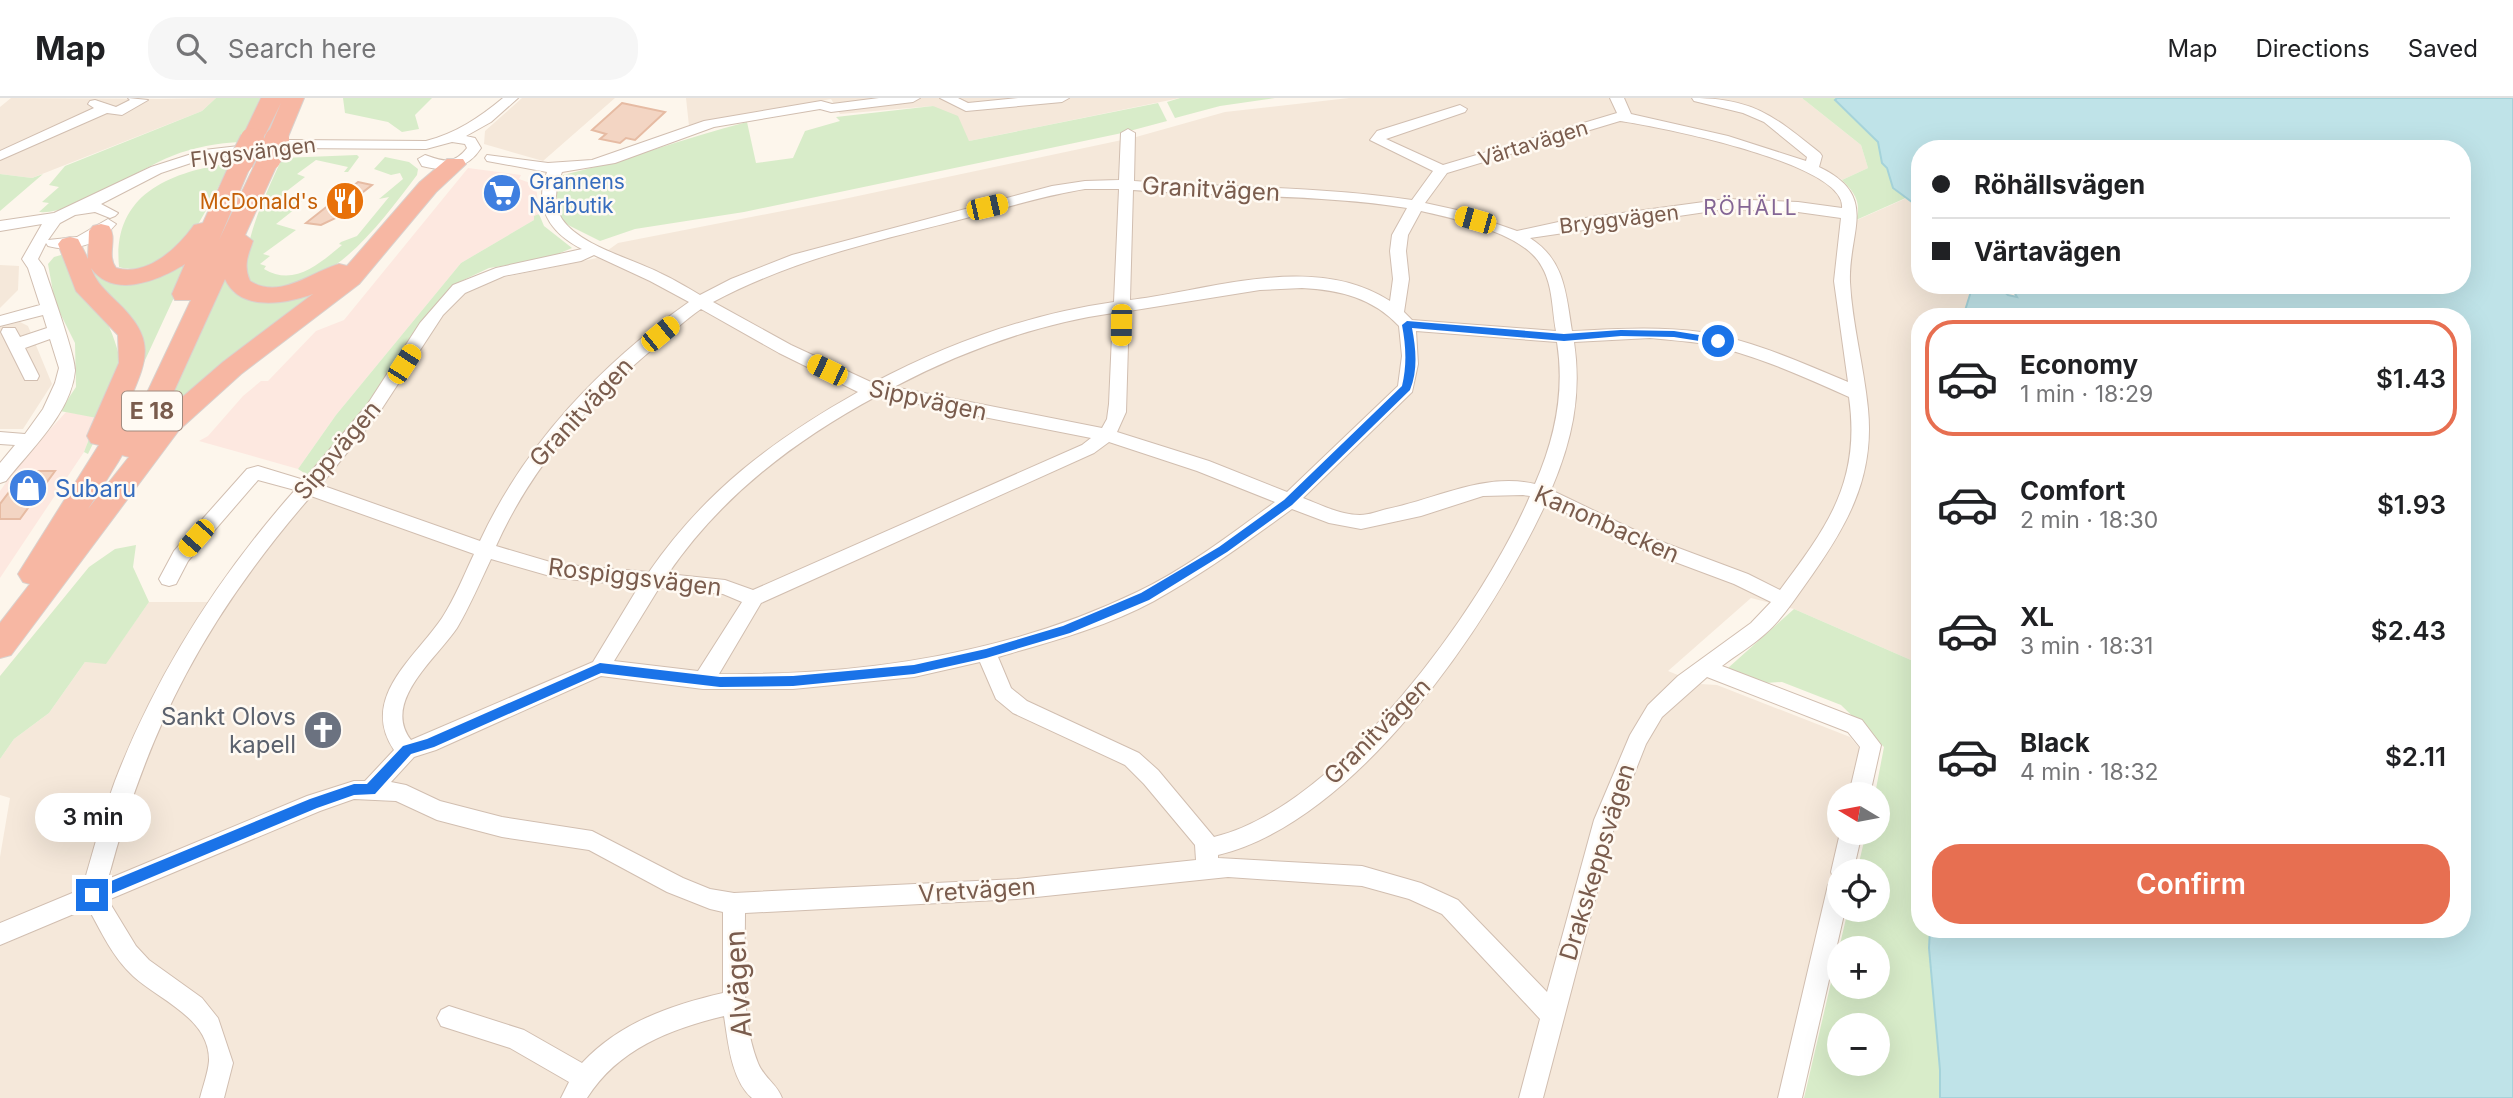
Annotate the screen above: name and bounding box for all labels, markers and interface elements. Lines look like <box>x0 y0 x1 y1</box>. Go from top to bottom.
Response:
search box <box>148 17 638 80</box>
text: Map <box>35 28 106 68</box>
icon: search <box>172 29 210 67</box>
text: Search here <box>228 33 376 64</box>
text: Map <box>2168 34 2217 63</box>
text: Directions <box>2255 34 2370 63</box>
text: Saved <box>2408 34 2478 63</box>
street label: Värtavägen <box>1475 115 1591 171</box>
street label: Flygsvängen <box>189 132 317 172</box>
place label: Grannens Närbutik <box>529 169 625 218</box>
text: Röhällsvägen <box>1974 169 2145 200</box>
street label: Granitvägen <box>1141 171 1281 207</box>
supermarket icon: Grannens Närbutik <box>481 172 523 214</box>
restaurant icon: McDonald's <box>324 180 366 222</box>
place label: McDonald's <box>200 189 318 214</box>
car <box>965 192 1010 222</box>
district label: RÖHÄLL <box>1703 194 1799 220</box>
street label: Bryggvägen <box>1558 199 1680 239</box>
car <box>1452 204 1499 236</box>
text: Värtavägen <box>1974 236 2121 267</box>
car <box>1111 304 1132 346</box>
car <box>638 313 683 355</box>
route start <box>1702 325 1734 357</box>
car <box>384 341 425 387</box>
icon: car <box>1936 347 1999 410</box>
text: Economy <box>2020 349 2138 380</box>
street label: Granitvägen <box>523 351 639 473</box>
car <box>804 351 851 389</box>
text: $1.43 <box>2376 363 2446 394</box>
street label: Sippvägen <box>866 373 990 427</box>
text: 1 min · 18:29 <box>2020 380 2153 408</box>
road number: E 18 <box>122 392 182 430</box>
street label: Sippvägen <box>287 395 387 505</box>
shop icon: Subaru <box>7 467 49 509</box>
icon: car <box>1936 473 1999 536</box>
place label: Subaru <box>55 474 136 503</box>
text: Comfort <box>2020 475 2125 506</box>
street label: Kanonbacken <box>1530 479 1684 569</box>
text: $1.93 <box>2377 489 2446 520</box>
text: 2 min · 18:30 <box>2020 506 2158 534</box>
car <box>175 515 218 561</box>
street label: Rospiggsvägen <box>547 552 723 602</box>
icon: car <box>1936 599 1999 662</box>
text: XL <box>2020 601 2054 632</box>
text: $2.43 <box>2371 615 2446 646</box>
text: 3 min · 18:31 <box>2020 632 2153 660</box>
street label: Granitvägen <box>1318 672 1436 790</box>
place label: Sankt Olovs kapell <box>161 702 296 759</box>
church icon: Sankt Olovs kapell <box>302 709 344 751</box>
icon: car <box>1936 725 1999 788</box>
text: Black <box>2020 727 2090 758</box>
text: $2.11 <box>2385 741 2446 772</box>
text: 4 min · 18:32 <box>2020 758 2159 786</box>
street label: Drakskeppsvägen <box>1553 760 1641 964</box>
north arrow <box>1827 782 1890 845</box>
map controls <box>1827 782 1890 1076</box>
callout: 3 min <box>34 794 150 842</box>
text: 3 min <box>62 803 124 831</box>
button: Confirm <box>1932 844 2450 924</box>
button: locate <box>1827 859 1890 922</box>
street label: Vretvägen <box>918 871 1036 909</box>
route end <box>76 879 108 911</box>
street label: Alvägen <box>717 929 759 1039</box>
button: + <box>1827 936 1890 999</box>
button: − <box>1827 1013 1890 1076</box>

